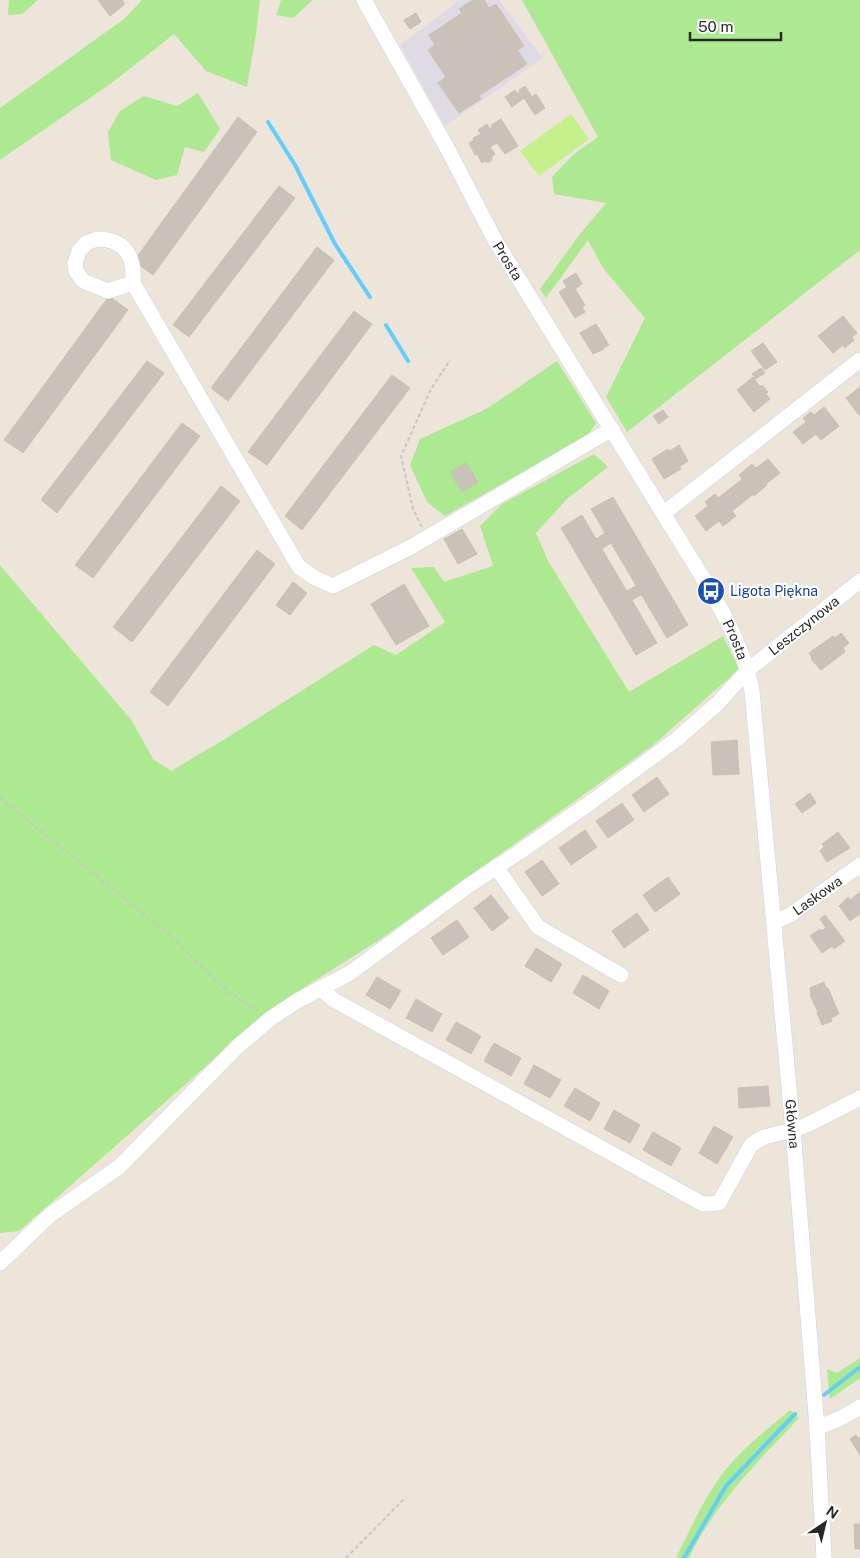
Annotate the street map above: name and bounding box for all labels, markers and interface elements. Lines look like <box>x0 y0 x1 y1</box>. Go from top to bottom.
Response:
scale bar <box>690 10 781 42</box>
text: 50 m <box>698 18 733 35</box>
street label: Prosta <box>490 239 526 283</box>
bus stop icon: Ligota Piękna <box>696 576 726 606</box>
place label: Ligota Piękna <box>730 583 818 599</box>
street label: Leszczynowa <box>765 593 842 658</box>
street label: Prosta <box>720 617 751 662</box>
street label: Laskowa <box>790 873 845 918</box>
street label: Główna <box>782 1099 802 1149</box>
north arrow <box>800 1498 850 1548</box>
text: N <box>823 1503 842 1522</box>

